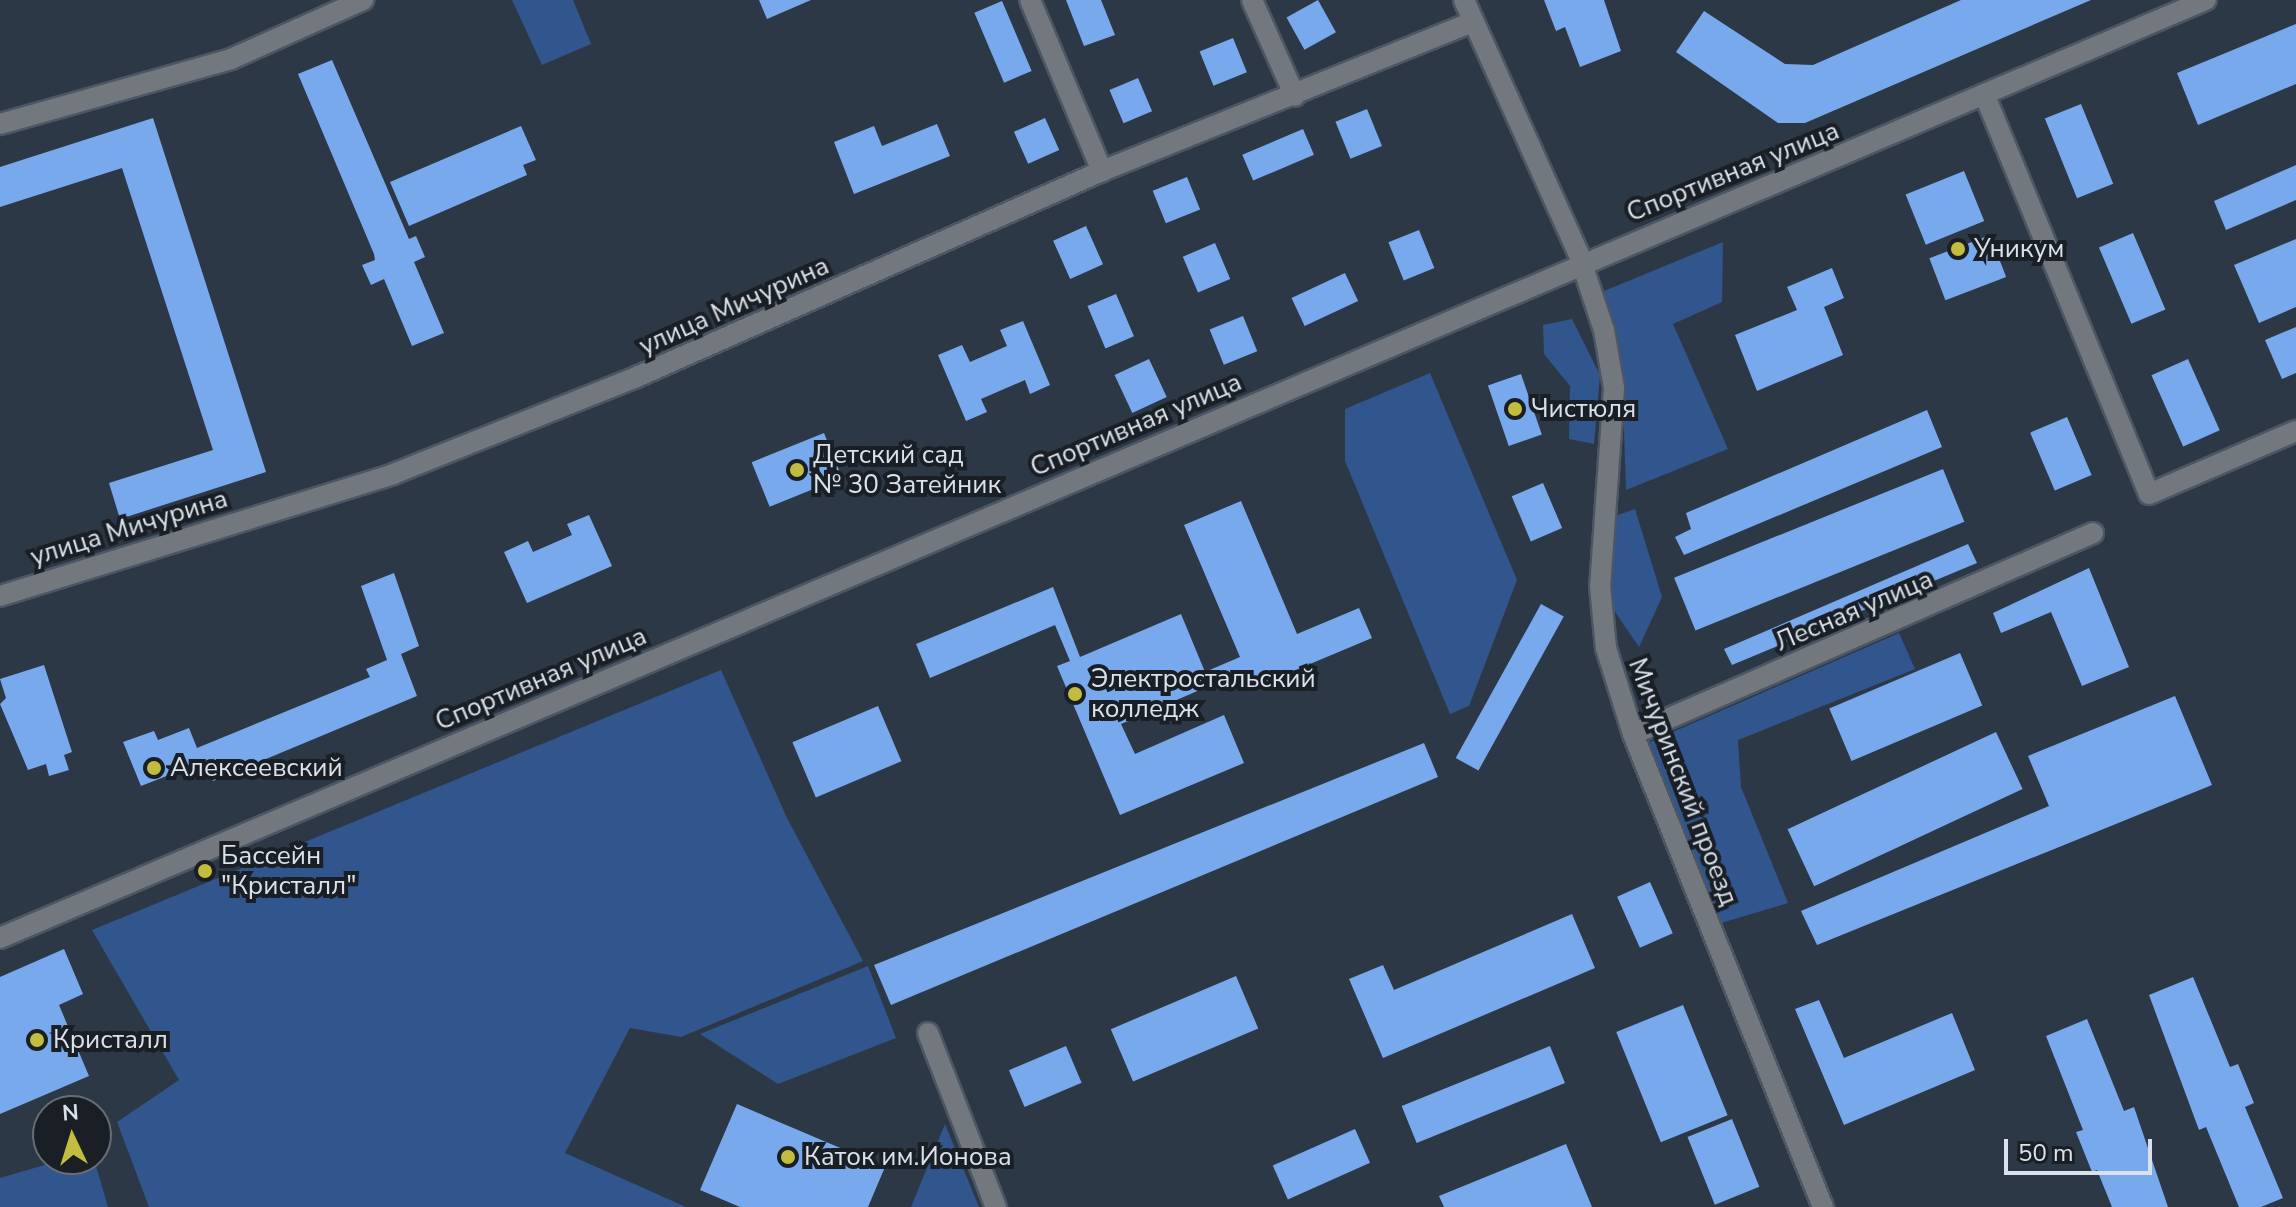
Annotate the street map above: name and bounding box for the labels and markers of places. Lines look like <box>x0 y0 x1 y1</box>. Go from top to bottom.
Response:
place label: Уникум <box>1974 233 2064 265</box>
marker: Уникум <box>1949 240 1967 258</box>
place label: Чистюля <box>1531 393 1636 425</box>
marker: Чистюля <box>1506 400 1524 418</box>
place label: Детский сад № 30 Затейник <box>813 439 1001 500</box>
marker: Детский сад № 30 Затейник <box>788 461 806 479</box>
place label: Электростальский колледж <box>1091 663 1316 724</box>
marker: Электростальский колледж <box>1066 685 1084 703</box>
place label: Алексеевский <box>170 752 343 784</box>
marker: Алексеевский <box>145 759 163 777</box>
place label: Бассейн "Кристалл" <box>221 840 356 902</box>
marker: Бассейн "Кристалл" <box>196 862 214 880</box>
place label: Кристалл <box>53 1024 168 1056</box>
marker: Кристалл <box>28 1031 46 1049</box>
place label: Каток им.Ионова <box>804 1141 1012 1173</box>
marker: Каток им.Ионова <box>779 1148 797 1166</box>

